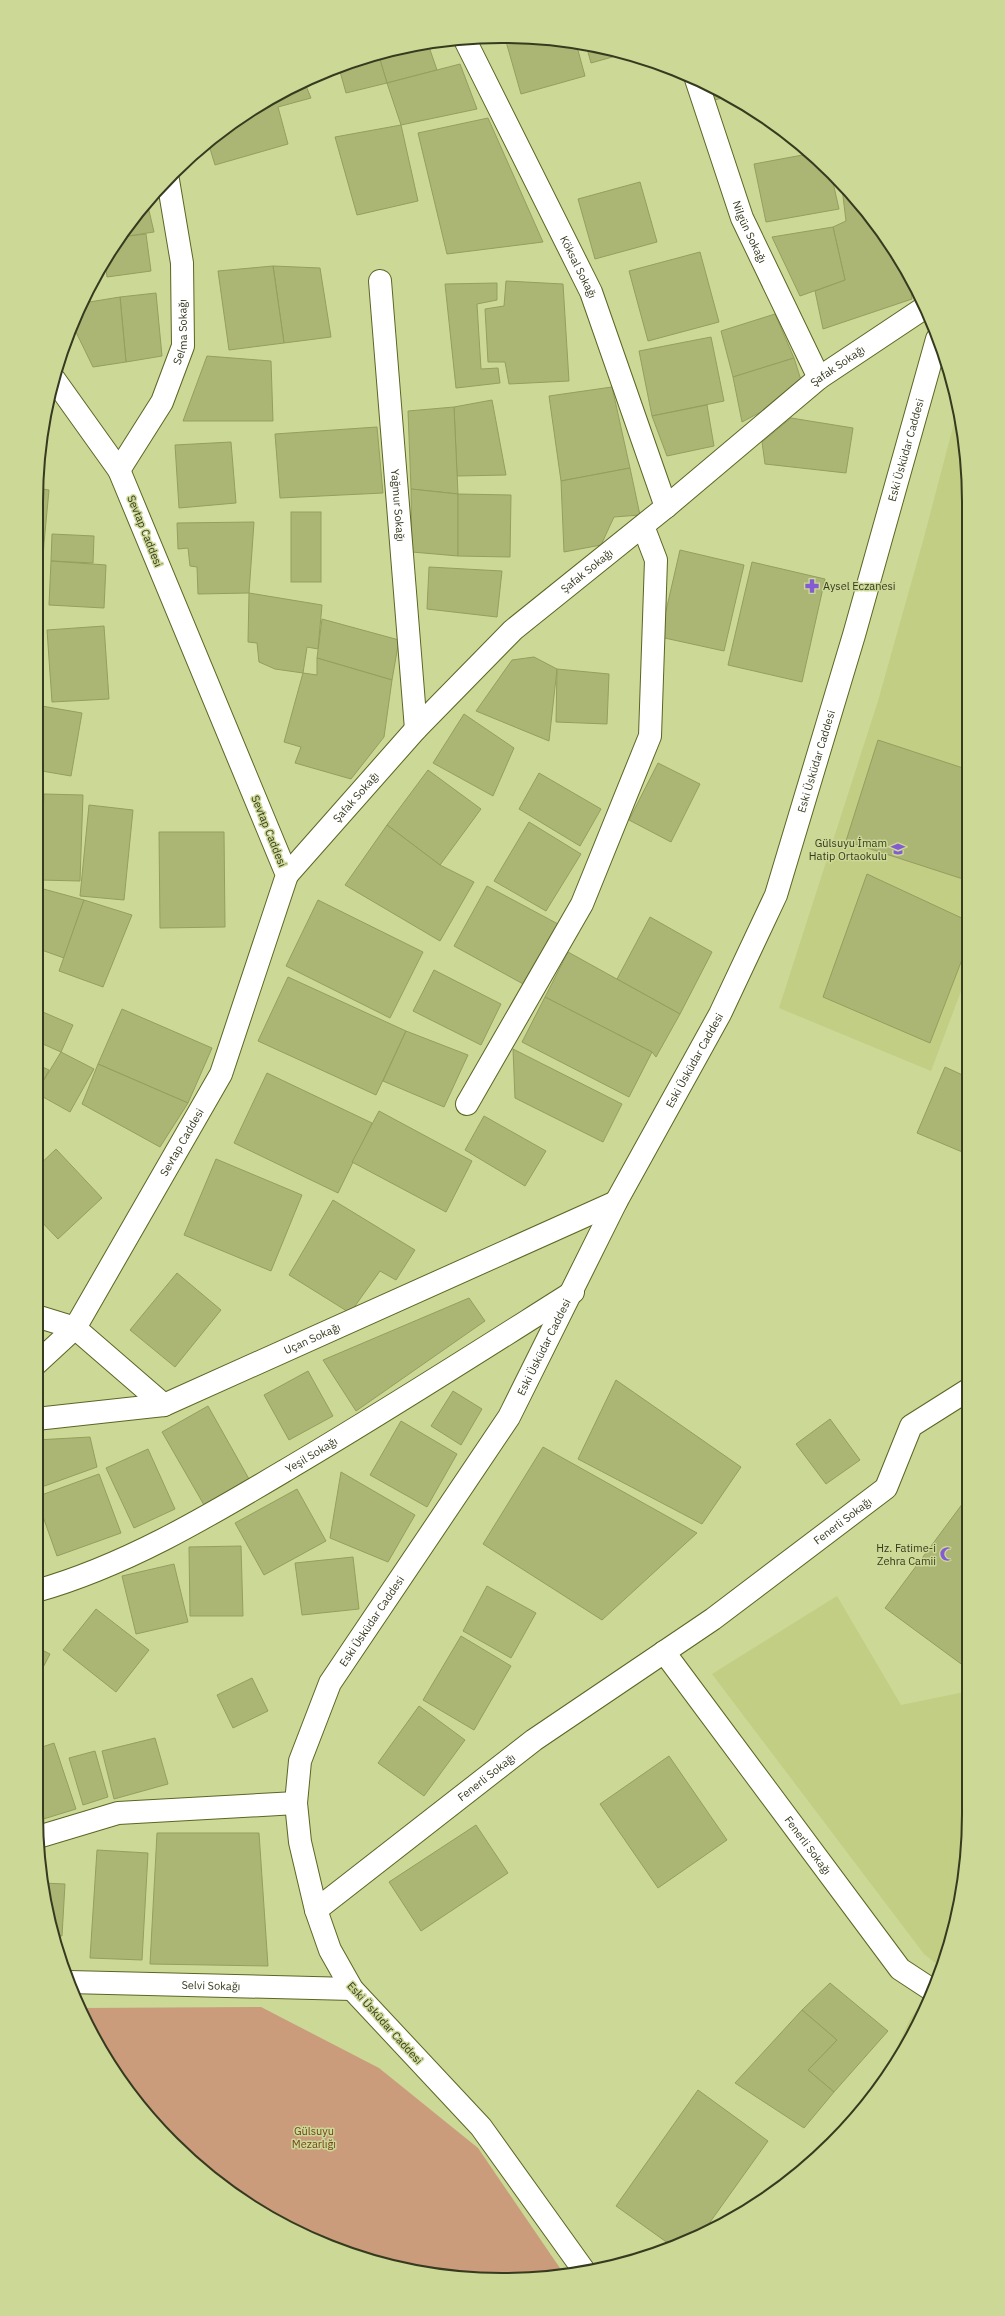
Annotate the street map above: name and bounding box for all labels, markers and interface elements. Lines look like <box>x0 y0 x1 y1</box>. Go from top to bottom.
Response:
street label: Nilgün Sokağı <box>730 199 770 265</box>
street label: Köksal Sokağı <box>557 233 600 300</box>
street label: Selma Sokağı <box>170 299 190 367</box>
street label: Şafak Sokağı <box>807 342 867 389</box>
street label: Eski Üsküdar Caddesi <box>885 397 927 503</box>
street label: Yağmur Sokağı <box>388 468 408 542</box>
street label: Sevtap Caddesi <box>124 493 166 569</box>
street label: Şafak Sokağı <box>558 546 616 596</box>
pharmacy icon: Aysel Eczanesi <box>804 578 820 594</box>
place label: Aysel Eczanesi <box>823 579 896 593</box>
street label: Eski Üsküdar Caddesi <box>794 708 838 814</box>
street label: Şafak Sokağı <box>330 769 382 825</box>
street label: Sevtap Caddesi <box>248 793 290 869</box>
place label: Gülsuyu İmam Hatip Ortaokulu <box>809 836 887 863</box>
school or university icon: Gülsuyu İmam Hatip Ortaokulu <box>890 841 906 857</box>
street label: Eski Üsküdar Caddesi <box>663 1010 726 1110</box>
street label: Sevtap Caddesi <box>157 1106 207 1179</box>
street label: Eski Üsküdar Caddesi <box>514 1296 574 1398</box>
street label: Uçan Sokağı <box>282 1320 342 1357</box>
street label: Yeşil Sokağı <box>283 1434 340 1476</box>
street label: Fenerli Sokağı <box>811 1494 874 1547</box>
place label: Hz. Fatime-i Zehra Camii <box>876 1541 936 1568</box>
mosque icon: Hz. Fatime-i Zehra Camii <box>939 1546 955 1562</box>
street label: Eski Üsküdar Caddesi <box>336 1573 407 1669</box>
street label: Fenerli Sokağı <box>455 1750 518 1804</box>
street label: Fenerli Sokağı <box>782 1813 834 1877</box>
street label: Selvi Sokağı <box>181 1978 241 1993</box>
street label: Eski Üsküdar Caddesi <box>344 1979 426 2067</box>
park label: Gülsuyu Mezarlığı <box>292 2124 336 2151</box>

